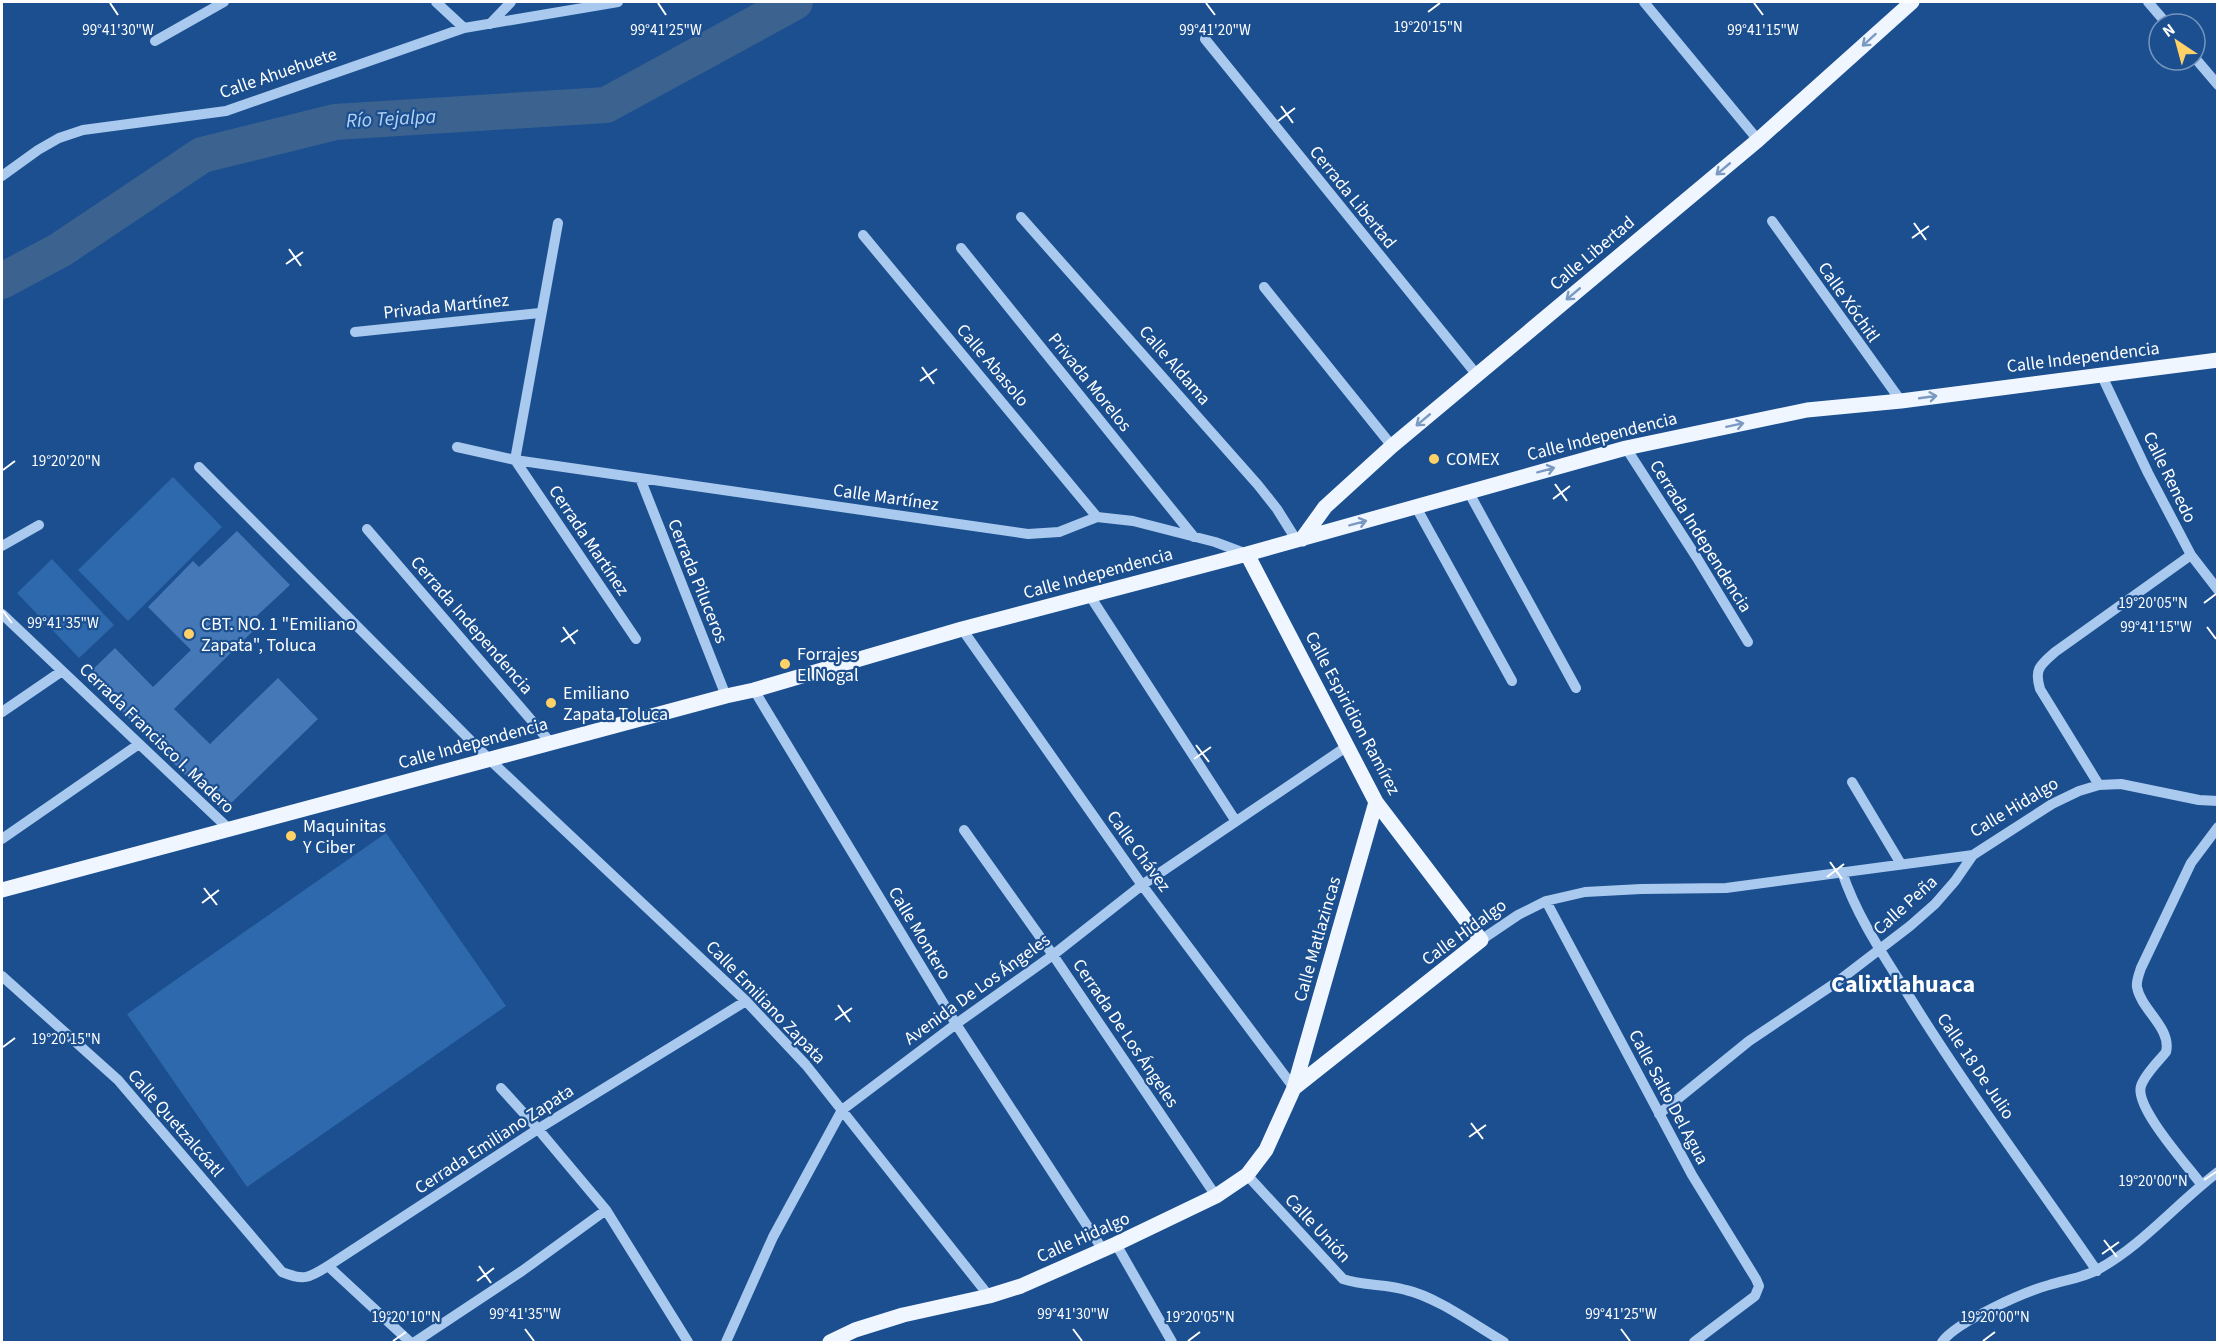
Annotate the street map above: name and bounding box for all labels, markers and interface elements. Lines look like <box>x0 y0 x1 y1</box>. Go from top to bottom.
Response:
north arrow <box>2147 12 2207 72</box>
text: 19°20'15"N <box>1393 17 1463 38</box>
text: N <box>2158 19 2180 43</box>
text: 99°41'30"W <box>82 20 154 41</box>
text: 99°41'25"W <box>630 20 702 41</box>
text: 99°41'20"W <box>1179 20 1251 41</box>
text: 99°41'15"W <box>1727 20 1799 41</box>
one-way arrow <box>1861 33 1876 47</box>
street label: Calle Ahuehuete <box>216 42 340 105</box>
water label: Río Tejalpa <box>345 103 437 135</box>
street label: Cerrada Libertad <box>1303 140 1402 254</box>
one-way arrow <box>1715 163 1731 176</box>
street label: Calle Libertad <box>1544 210 1640 296</box>
street label: Calle Xóchitl <box>1812 257 1886 348</box>
street label: Privada Martínez <box>382 287 510 326</box>
one-way arrow <box>1565 288 1581 301</box>
street label: Calle Abasolo <box>950 318 1035 412</box>
street label: Calle Aldama <box>1133 320 1216 411</box>
street label: Privada Morelos <box>1042 328 1137 437</box>
street label: Calle Independencia <box>2005 336 2161 379</box>
one-way arrow <box>1918 392 1937 403</box>
street label: Calle Independencia <box>1524 406 1680 467</box>
one-way arrow <box>1415 413 1431 426</box>
one-way arrow <box>1725 419 1745 430</box>
street label: Calle Renedo <box>2137 427 2202 527</box>
place label: COMEX <box>1446 447 1500 472</box>
text: 19°20'20"N <box>31 451 101 472</box>
marker: COMEX <box>1427 452 1441 466</box>
street label: Cerrada Independencia <box>1643 455 1758 617</box>
one-way arrow <box>1536 464 1555 475</box>
street label: Calle Martínez <box>832 478 941 517</box>
street label: Cerrada Martínez <box>542 480 635 601</box>
street label: Cerrada Piluceros <box>661 515 734 647</box>
one-way arrow <box>1348 517 1367 528</box>
street label: Calle Independencia <box>1021 542 1176 605</box>
street label: Cerrada Independencia <box>405 551 539 700</box>
text: 19°20'05"N <box>2118 593 2188 614</box>
place label: CBT. NO. 1 "Emiliano Zapata", Toluca <box>201 612 356 658</box>
text: 99°41'35"W <box>27 613 99 634</box>
text: 99°41'15"W <box>2120 617 2192 638</box>
marker: CBT. NO. 1 "Emiliano Zapata", Toluca <box>182 627 196 641</box>
street label: Calle Espiridion Ramírez <box>1299 627 1406 800</box>
place label: Forrajes El Nogal <box>797 642 859 688</box>
street label: Cerrada Francisco I. Madero <box>73 657 240 819</box>
marker: Forrajes El Nogal <box>778 657 792 671</box>
place label: Emiliano Zapata Toluca <box>563 681 668 727</box>
marker: Emiliano Zapata Toluca <box>544 696 558 710</box>
street label: Calle Independencia <box>396 712 551 775</box>
street label: Calle Hidalgo <box>1965 771 2063 844</box>
street label: Calle Chávez <box>1101 805 1177 897</box>
place label: Maquinitas Y Ciber <box>302 814 386 860</box>
marker: Maquinitas Y Ciber <box>284 829 298 843</box>
street label: Calle Peña <box>1868 870 1943 941</box>
street label: Calle Matlazincas <box>1288 874 1347 1005</box>
street label: Calle Montero <box>882 882 957 984</box>
street label: Calle Hidalgo <box>1417 893 1512 972</box>
street label: Avenida De Los Ángeles <box>899 928 1056 1051</box>
street label: Calle Emiliano Zapata <box>700 935 831 1070</box>
street label: Cerrada De Los Ángeles <box>1066 954 1185 1113</box>
district label: Calixtlahuaca <box>1831 967 1975 1002</box>
street label: Calle 18 De Julio <box>1931 1008 2020 1124</box>
street label: Calle Salto Del Agua <box>1622 1025 1715 1169</box>
text: 19°20'15"N <box>31 1029 101 1050</box>
street label: Calle Quetzalcóatl <box>122 1064 229 1183</box>
street label: Cerrada Emiliano Zapata <box>410 1079 579 1200</box>
text: 19°20'00"N <box>2118 1171 2188 1192</box>
street label: Calle Unión <box>1279 1188 1356 1269</box>
street label: Calle Hidalgo <box>1033 1206 1134 1269</box>
text: 99°41'35"W <box>489 1304 561 1325</box>
text: 99°41'30"W <box>1037 1304 1109 1325</box>
text: 99°41'25"W <box>1585 1304 1657 1325</box>
text: 19°20'10"N <box>371 1307 441 1328</box>
text: 19°20'05"N <box>1165 1307 1235 1328</box>
text: 19°20'00"N <box>1960 1307 2030 1328</box>

